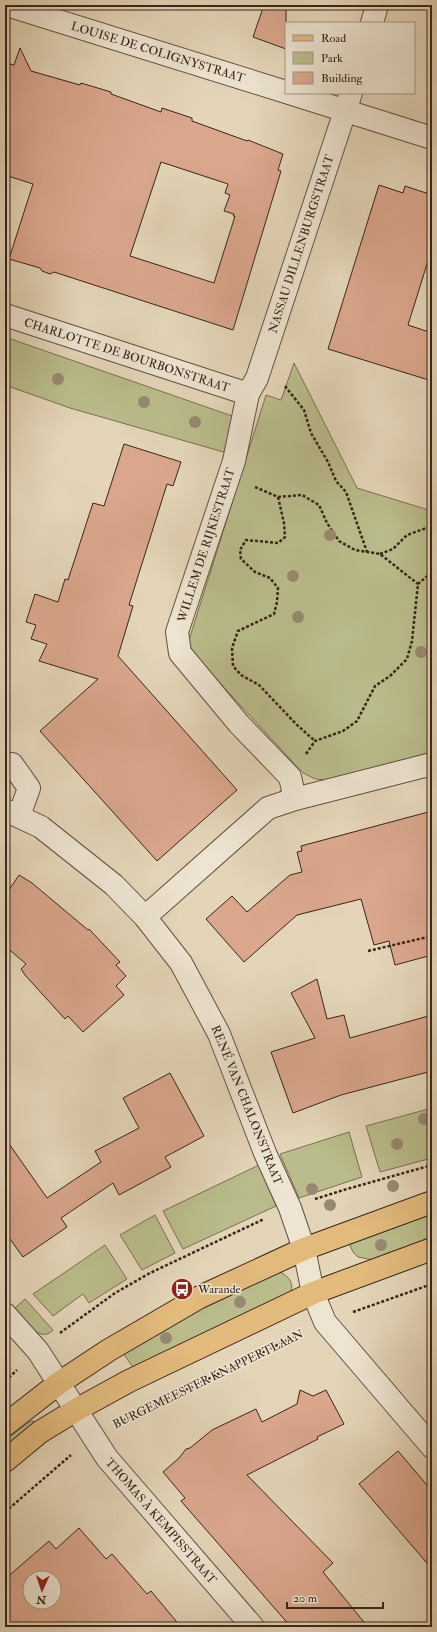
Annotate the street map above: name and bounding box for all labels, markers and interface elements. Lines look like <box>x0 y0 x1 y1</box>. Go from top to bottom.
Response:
street label: LOUISE DE COLIGNYSTRAAT <box>69 19 247 86</box>
legend <box>285 22 415 94</box>
text: Road <box>321 31 346 46</box>
text: Park <box>321 51 343 66</box>
text: Building <box>321 71 364 86</box>
street label: NASSAU DILLENBURGSTRAAT <box>265 153 338 335</box>
street label: CHARLOTTE DE BOURBONSTRAAT <box>22 315 232 396</box>
street label: WILLEM DE RIJKESTRAAT <box>174 466 239 625</box>
street label: RENÉ VAN CHALONSTRAAT <box>208 1023 286 1187</box>
bus stop icon: Warande <box>169 1276 195 1302</box>
place label: Warande <box>197 1282 241 1297</box>
street label: BURGEMEESTER KNAPPERTLAAN <box>110 1326 306 1432</box>
street label: THOMAS À KEMPISSTRAAT <box>102 1455 219 1587</box>
north arrow <box>22 1570 62 1610</box>
scale bar <box>287 1584 383 1610</box>
text: 20 m <box>293 1591 318 1606</box>
text: N <box>35 1593 48 1606</box>

